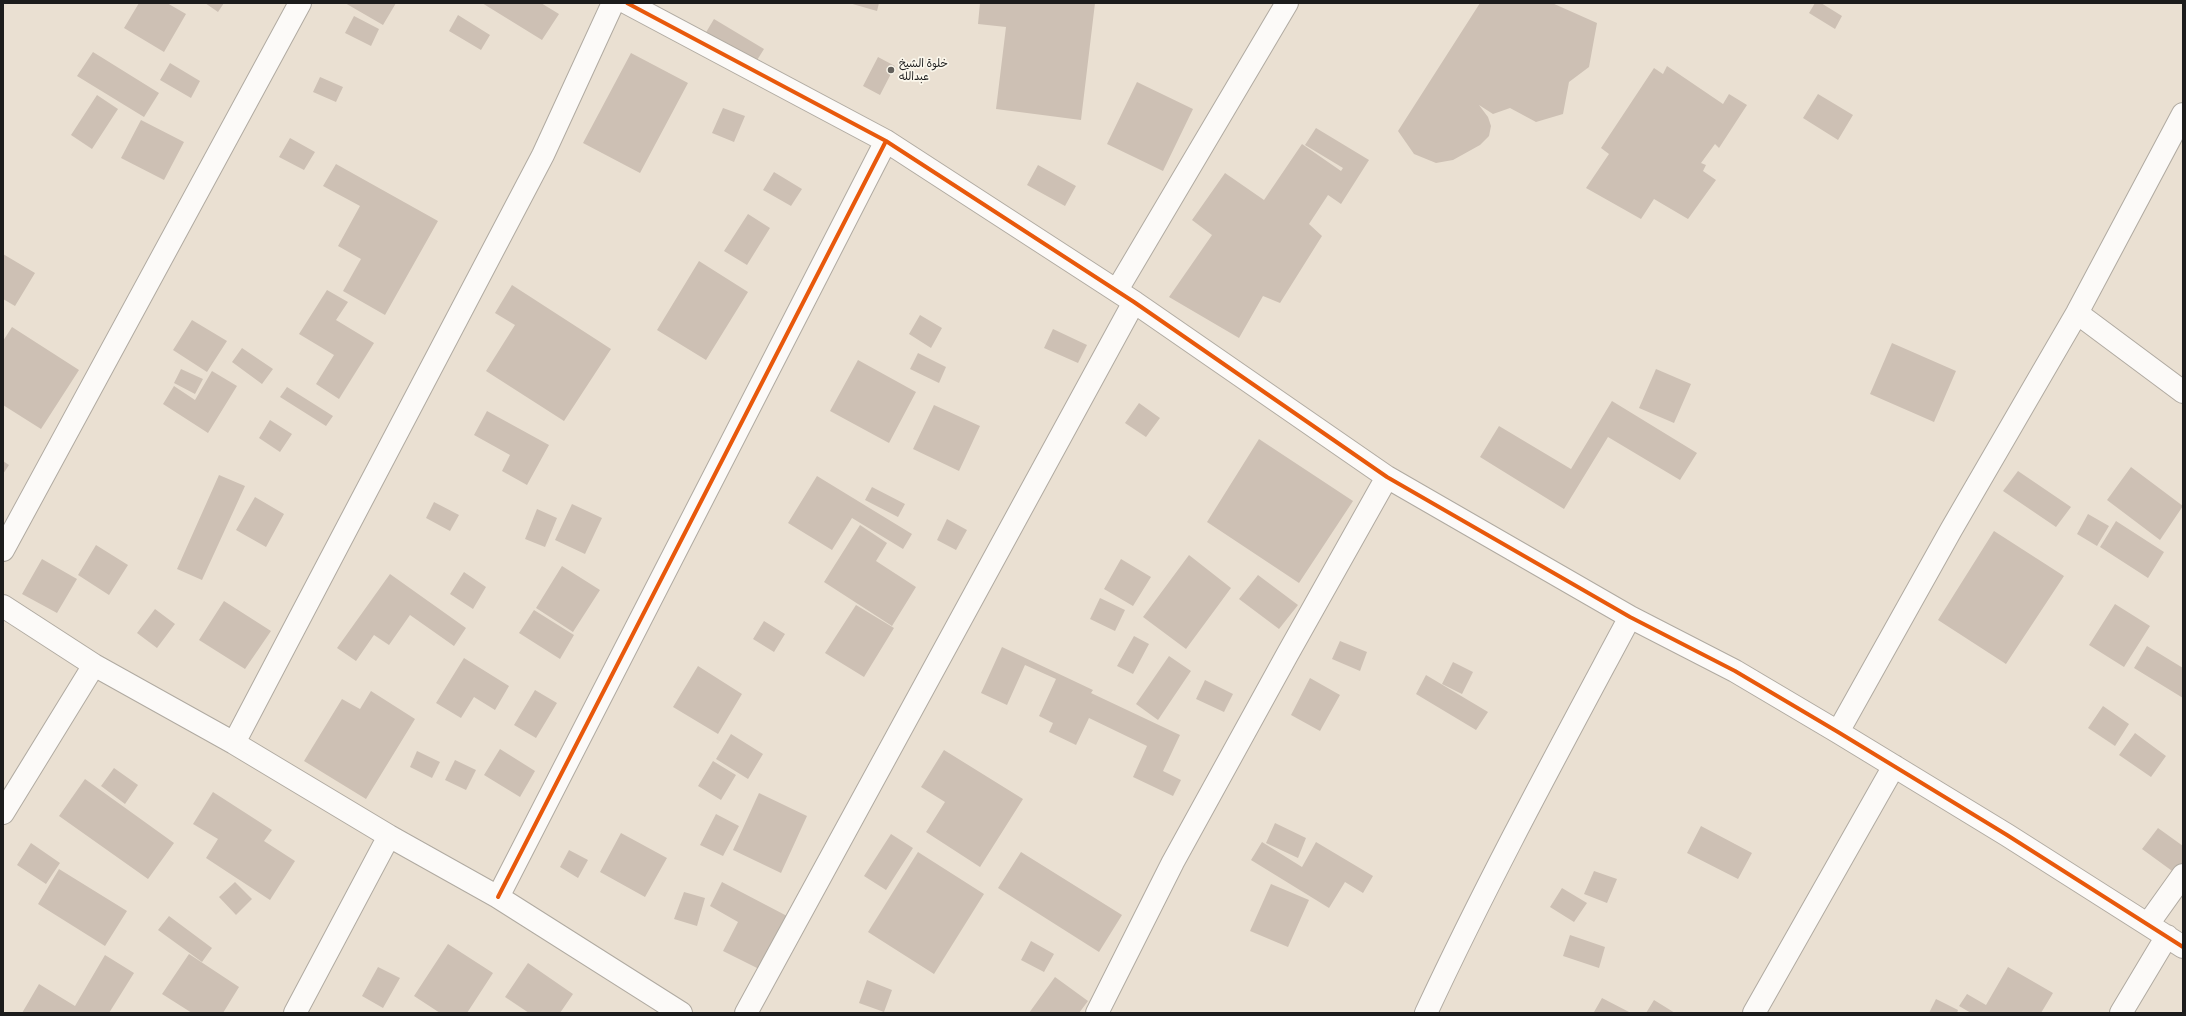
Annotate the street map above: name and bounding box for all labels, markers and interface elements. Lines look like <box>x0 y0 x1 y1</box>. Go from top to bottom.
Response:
place label: خلوة الشيخ عبدالله <box>899 57 948 83</box>
marker: خلوة الشيخ عبدالله <box>886 65 896 75</box>

